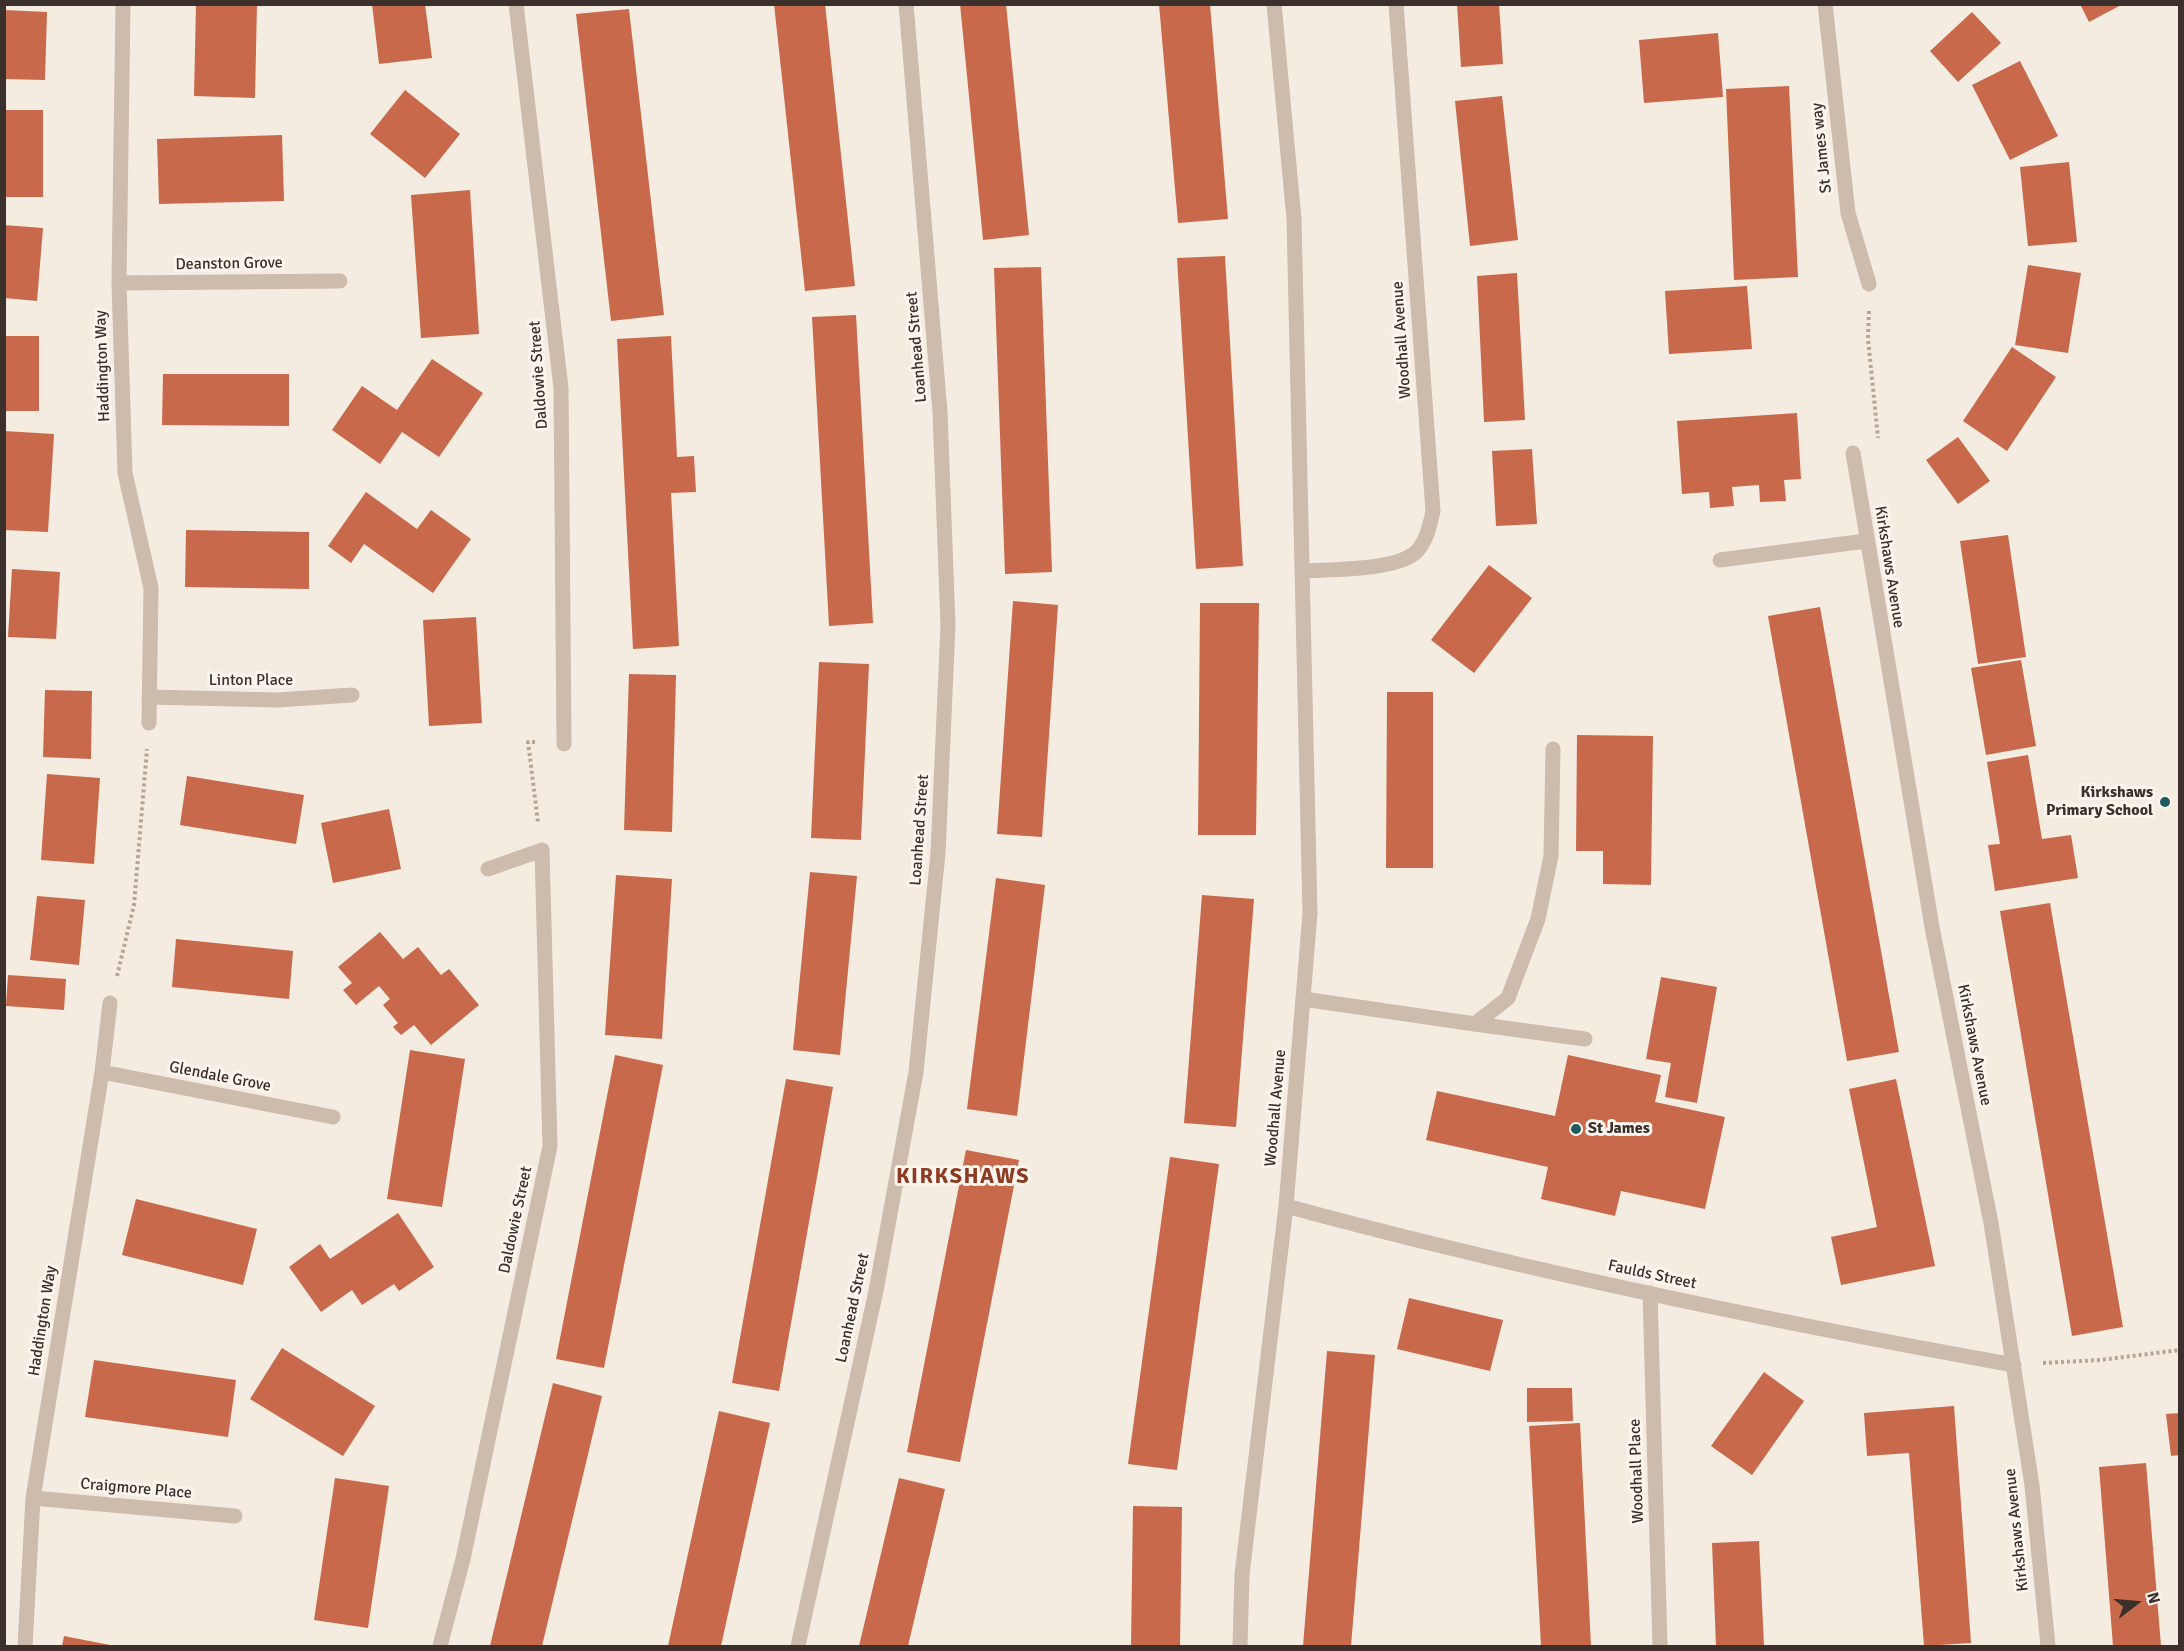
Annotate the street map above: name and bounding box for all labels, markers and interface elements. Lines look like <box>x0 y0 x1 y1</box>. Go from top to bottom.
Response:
street label: St James way <box>1808 102 1836 194</box>
street label: Deanston Grove <box>175 253 283 275</box>
street label: Woodhall Avenue <box>1388 281 1416 399</box>
street label: Loanhead Street <box>903 291 931 403</box>
street label: Haddington Way <box>91 310 115 422</box>
street label: Daldowie Street <box>526 320 552 430</box>
street label: Kirkshaws Avenue <box>1870 504 1908 630</box>
street label: Linton Place <box>209 671 293 691</box>
street label: Loanhead Street <box>907 774 933 886</box>
place label: Kirkshaws Primary School <box>2046 783 2153 821</box>
marker: Kirkshaws Primary School <box>2158 795 2172 809</box>
street label: Kirkshaws Avenue <box>1953 983 1995 1107</box>
street label: Woodhall Avenue <box>1261 1049 1291 1167</box>
street label: Glendale Grove <box>167 1058 273 1096</box>
place label: St James <box>1588 1119 1650 1139</box>
marker: St James <box>1569 1122 1583 1136</box>
district label: KIRKSHAWS <box>896 1164 1030 1190</box>
street label: Daldowie Street <box>495 1165 537 1275</box>
street label: Loanhead Street <box>832 1251 874 1365</box>
street label: Faulds Street <box>1606 1256 1698 1294</box>
street label: Haddington Way <box>25 1264 61 1378</box>
street label: Woodhall Place <box>1626 1418 1648 1524</box>
street label: Kirkshaws Avenue <box>2001 1468 2033 1592</box>
street label: Craigmore Place <box>79 1475 193 1503</box>
north arrow <box>2106 1573 2166 1633</box>
text: N <box>2142 1590 2164 1606</box>

